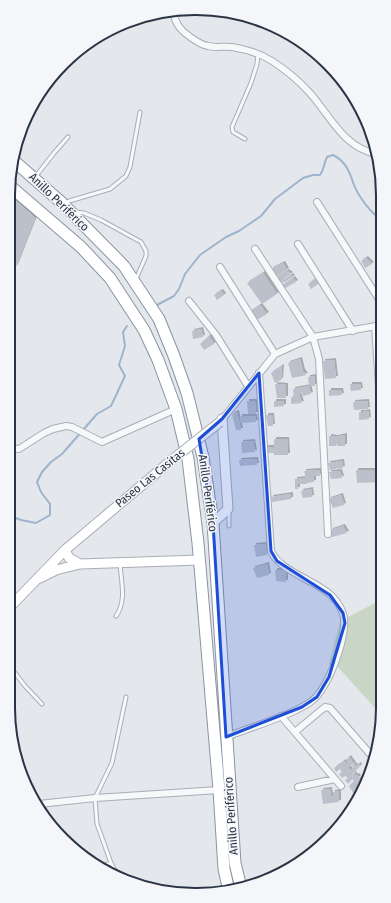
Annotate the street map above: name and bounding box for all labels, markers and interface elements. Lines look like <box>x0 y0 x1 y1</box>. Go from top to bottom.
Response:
street label: Anillo Periférico <box>26 170 92 234</box>
street label: Paseo Las Casitas <box>112 446 188 510</box>
street label: Anillo Periférico <box>196 453 220 533</box>
street label: Anillo Periférico <box>221 777 241 855</box>

